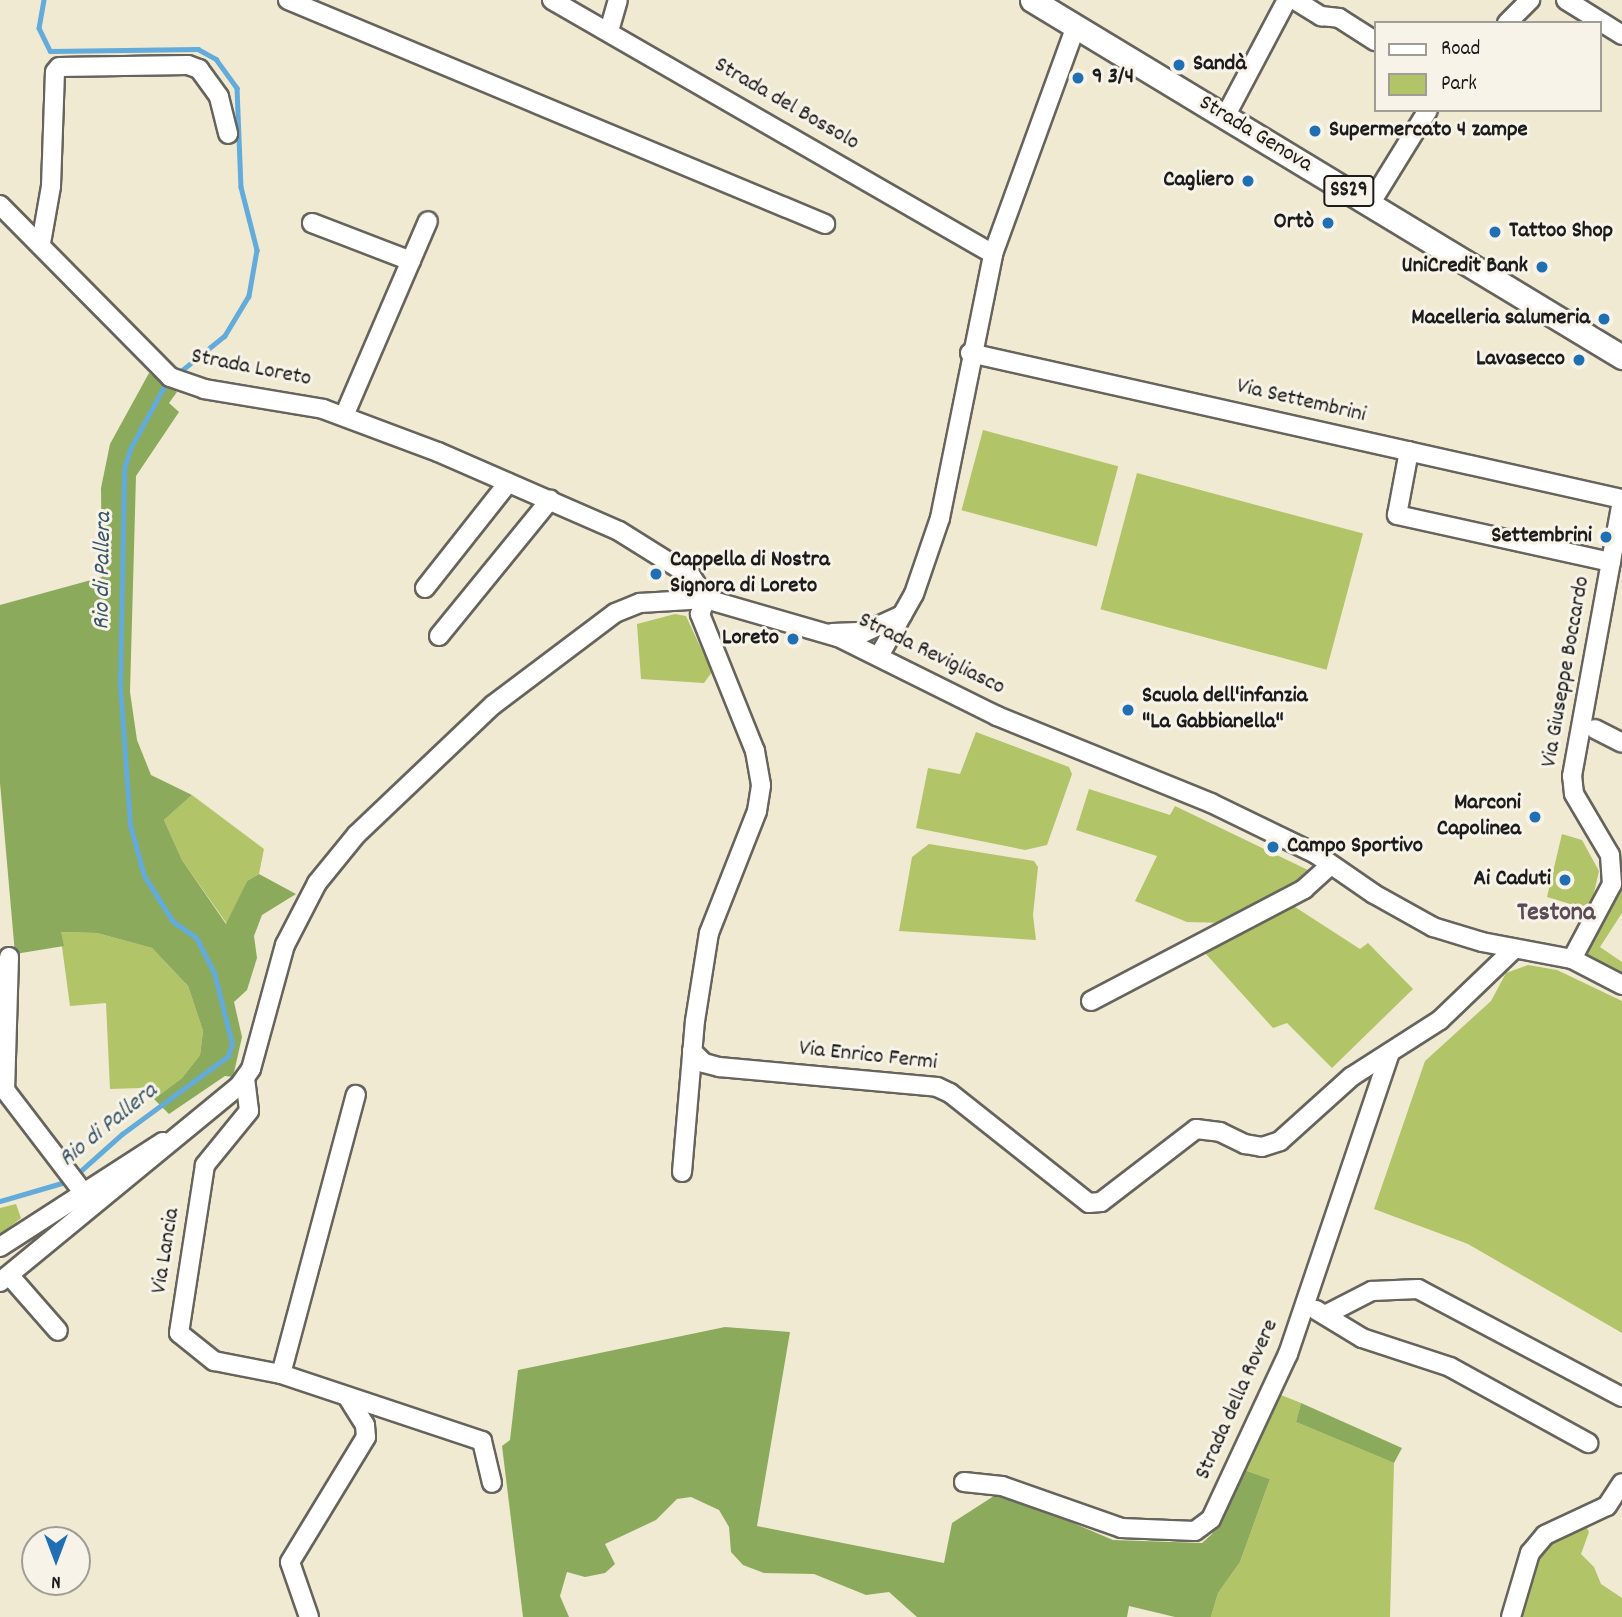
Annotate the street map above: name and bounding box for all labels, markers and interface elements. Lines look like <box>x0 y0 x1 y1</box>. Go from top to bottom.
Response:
legend <box>1374 21 1601 112</box>
text: Road <box>1441 35 1480 65</box>
place label: Sandà <box>1193 51 1247 79</box>
street label: Strada del Bossolo <box>709 52 863 158</box>
marker: Sandà <box>1171 57 1187 73</box>
place label: 9 3/4 <box>1092 64 1134 92</box>
marker: 9 3/4 <box>1070 70 1086 86</box>
text: Park <box>1441 70 1477 100</box>
street label: Strada Genova <box>1193 90 1317 180</box>
place label: Supermercato 4 zampe <box>1329 117 1528 145</box>
marker: Supermercato 4 zampe <box>1307 123 1323 139</box>
place label: Cagliero <box>1163 167 1234 195</box>
marker: Cagliero <box>1240 173 1256 189</box>
road number: SS29 <box>1323 174 1375 208</box>
place label: Ortò <box>1274 209 1314 237</box>
marker: Ortò <box>1320 215 1336 231</box>
place label: Tattoo Shop <box>1509 218 1613 246</box>
marker: Tattoo Shop <box>1487 224 1503 240</box>
place label: UniCredit Bank <box>1402 253 1528 281</box>
marker: UniCredit Bank <box>1534 259 1550 275</box>
place label: Macelleria salumeria <box>1411 305 1590 333</box>
marker: Macelleria salumeria <box>1596 311 1612 327</box>
street label: Strada Loreto <box>189 344 313 394</box>
place label: Lavasecco <box>1476 346 1565 374</box>
marker: Lavasecco <box>1571 352 1587 368</box>
street label: Via Settembrini <box>1234 374 1368 430</box>
water label: Rio di Pallera <box>89 512 119 630</box>
place label: Settembrini <box>1491 523 1592 551</box>
marker: Settembrini <box>1598 529 1614 545</box>
place label: Cappella di Nostra Signora di Loreto <box>670 547 830 601</box>
marker: Cappella di Nostra Signora di Loreto <box>648 566 664 582</box>
street label: Via Giuseppe Boccardo <box>1537 574 1597 770</box>
street label: Strada Revigliasco <box>853 608 1009 702</box>
place label: Loreto <box>722 625 779 653</box>
marker: Loreto <box>785 631 801 647</box>
place label: Scuola dell'infanzia "La Gabbianella" <box>1142 683 1308 737</box>
marker: Scuola dell'infanzia "La Gabbianella" <box>1120 702 1136 718</box>
place label: Marconi Capolinea <box>1437 790 1521 844</box>
marker: Marconi Capolinea <box>1527 809 1543 825</box>
place label: Campo Sportivo <box>1287 833 1423 861</box>
marker: Campo Sportivo <box>1265 839 1281 855</box>
place label: Ai Caduti <box>1473 866 1551 894</box>
marker: Ai Caduti <box>1557 872 1573 888</box>
district label: Testona <box>1517 898 1595 930</box>
street label: Via Enrico Fermi <box>798 1036 938 1078</box>
water label: Rio di Pallera <box>54 1078 164 1174</box>
street label: Via Lancia <box>147 1206 187 1296</box>
street label: Strada della Rovere <box>1190 1316 1286 1484</box>
north arrow <box>21 1526 91 1596</box>
text: N <box>51 1567 61 1594</box>

